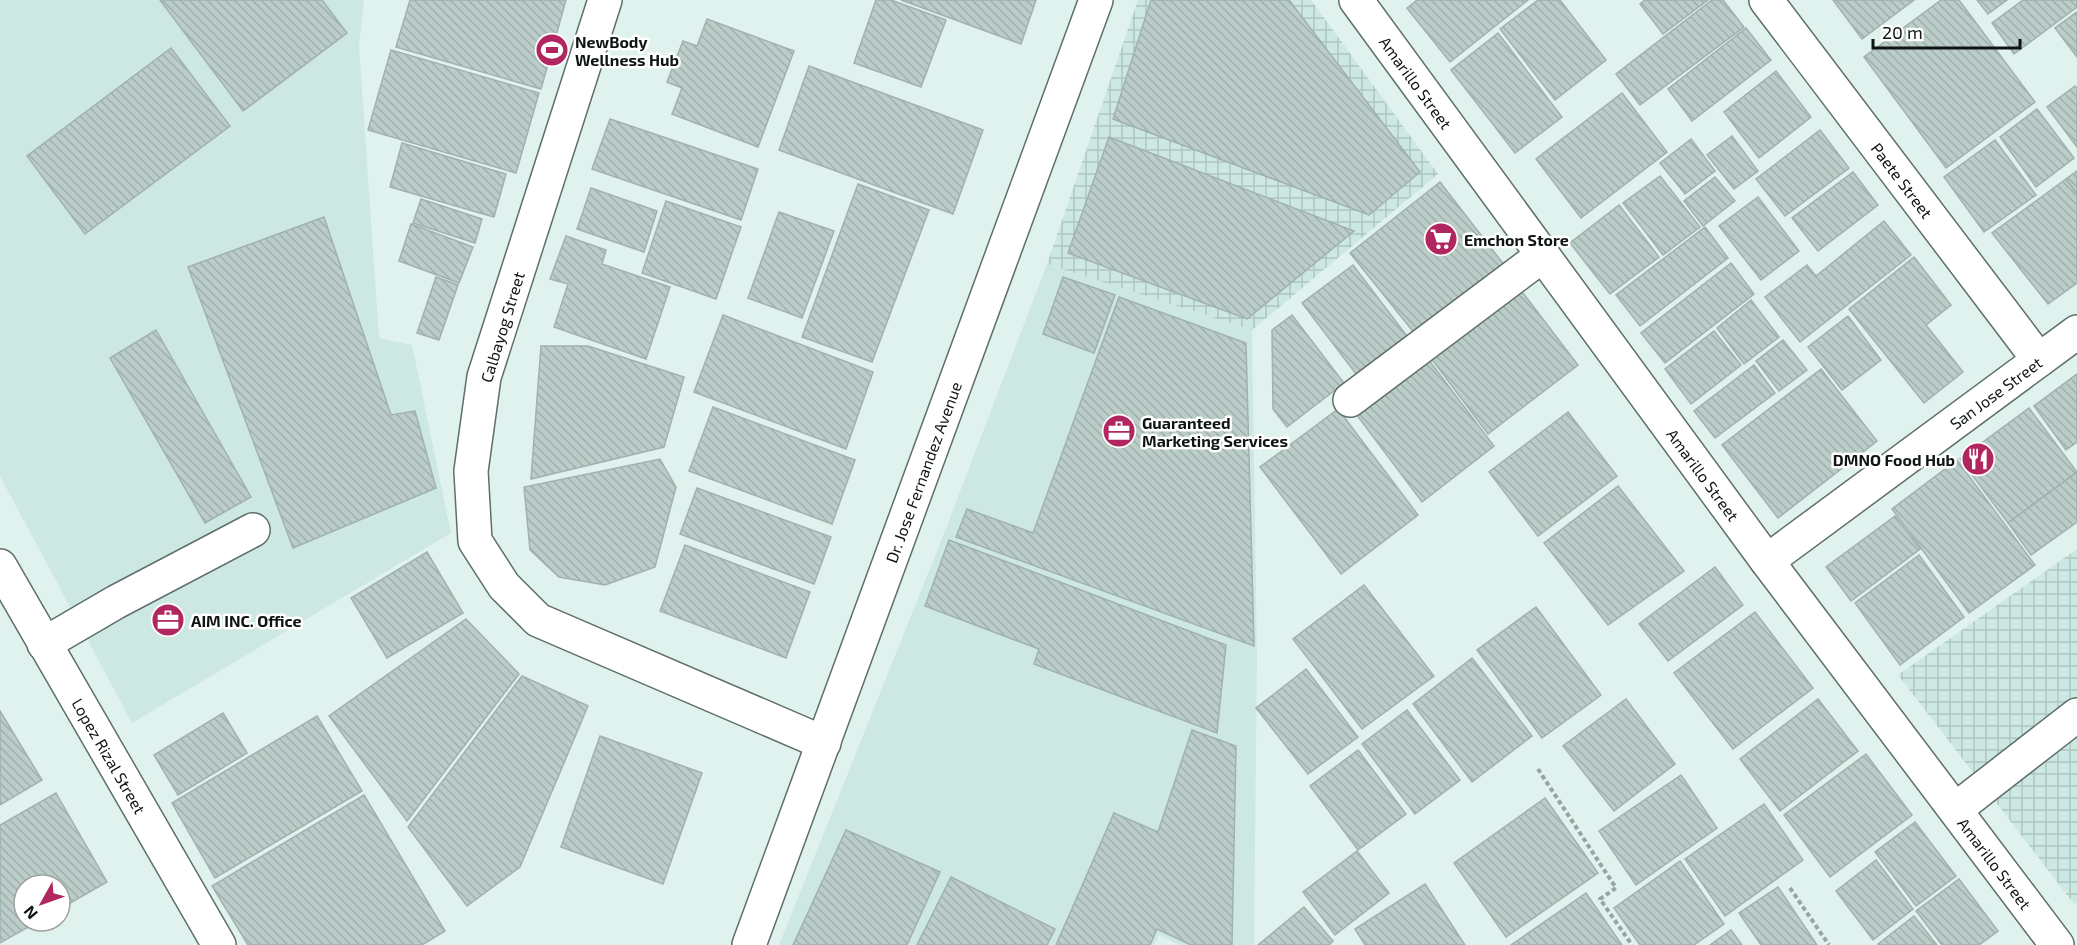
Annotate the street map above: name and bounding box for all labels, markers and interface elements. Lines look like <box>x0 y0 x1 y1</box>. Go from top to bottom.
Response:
scale bar <box>1873 12 2020 50</box>
text: 20 m <box>1882 21 1923 43</box>
sports icon: NewBody Wellness Hub <box>534 32 570 68</box>
place label: NewBody Wellness Hub <box>575 32 679 69</box>
street label: Amarillo Street <box>1376 32 1456 132</box>
street label: Paete Street <box>1868 139 1937 222</box>
supermarket icon: Emchon Store <box>1423 221 1459 257</box>
place label: Emchon Store <box>1464 230 1569 249</box>
street label: Calbayog Street <box>476 269 528 385</box>
street label: San Jose Street <box>1946 352 2045 432</box>
street label: Dr. Jose Fernandez Avenue <box>881 379 965 565</box>
office icon: Guaranteed Marketing Services <box>1101 413 1137 449</box>
place label: Guaranteed Marketing Services <box>1142 413 1288 450</box>
street label: Amarillo Street <box>1663 424 1744 524</box>
restaurant icon: DMNO Food Hub <box>1960 441 1996 477</box>
place label: DMNO Food Hub <box>1833 450 1955 469</box>
office icon: AIM INC. Office <box>150 602 186 638</box>
place label: AIM INC. Office <box>191 611 302 630</box>
street label: Lopez Rizal Street <box>69 694 150 817</box>
street label: Amarillo Street <box>1954 814 2036 913</box>
north arrow <box>12 873 72 933</box>
text: N <box>19 902 41 923</box>

